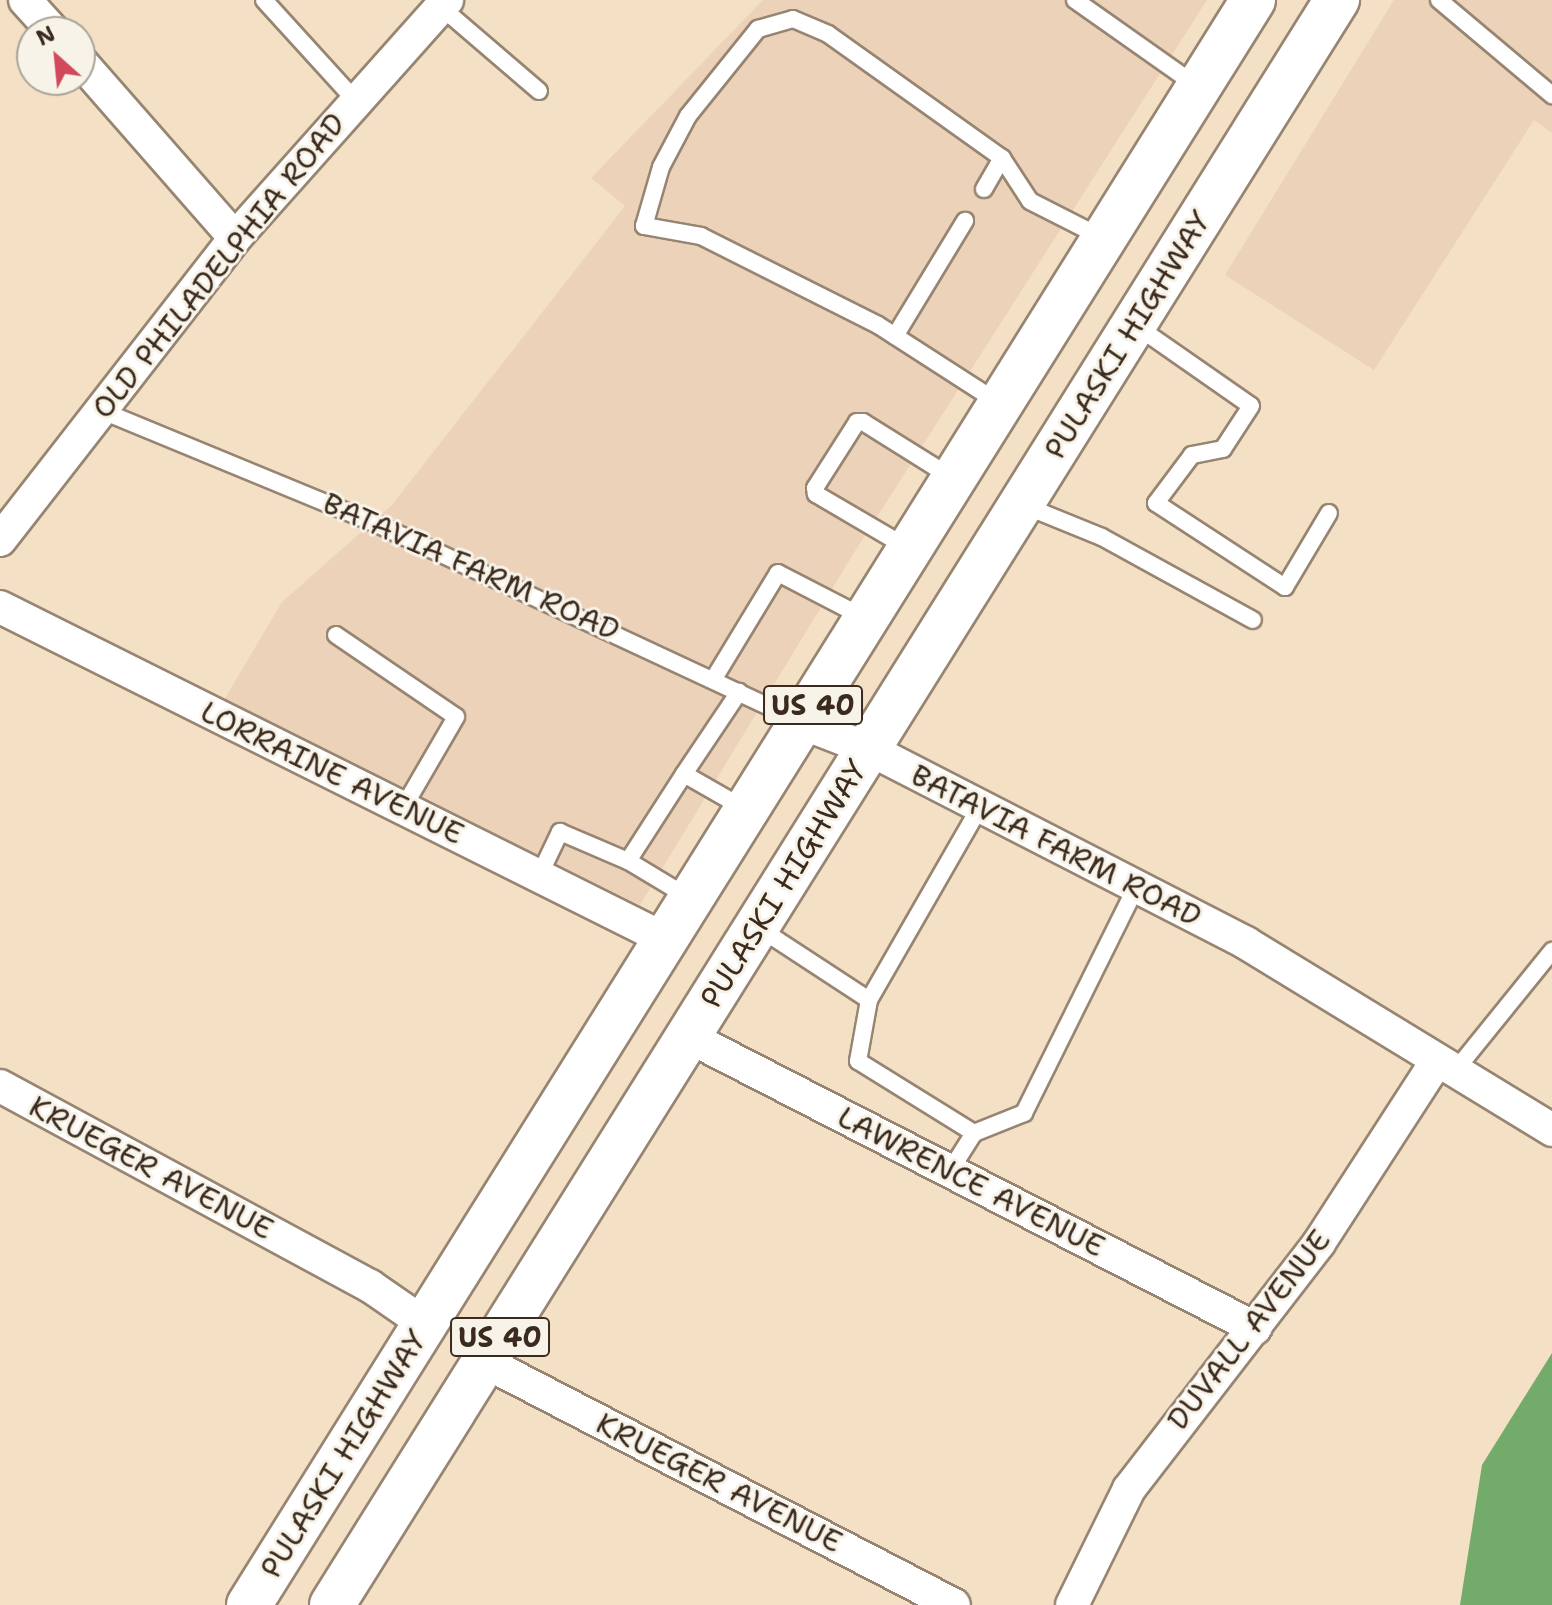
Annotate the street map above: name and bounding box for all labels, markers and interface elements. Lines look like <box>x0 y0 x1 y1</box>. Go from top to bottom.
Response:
north arrow <box>16 16 96 96</box>
text: N <box>31 19 60 53</box>
street label: OLD PHILADELPHIA ROAD <box>85 106 353 426</box>
street label: PULASKI HIGHWAY <box>1037 204 1219 466</box>
street label: BATAVIA FARM ROAD <box>317 485 625 649</box>
road number: US 40 <box>763 681 863 729</box>
street label: LORRAINE AVENUE <box>195 694 469 852</box>
street label: PULASKI HIGHWAY <box>693 753 875 1015</box>
street label: BATAVIA FARM ROAD <box>905 757 1207 935</box>
street label: KRUEGER AVENUE <box>23 1088 279 1248</box>
street label: LAWRENCE AVENUE <box>832 1099 1110 1265</box>
street label: DUVALL AVENUE <box>1160 1223 1338 1437</box>
road number: US 40 <box>450 1313 550 1361</box>
street label: PULASKI HIGHWAY <box>253 1323 435 1585</box>
street label: KRUEGER AVENUE <box>590 1405 848 1561</box>

